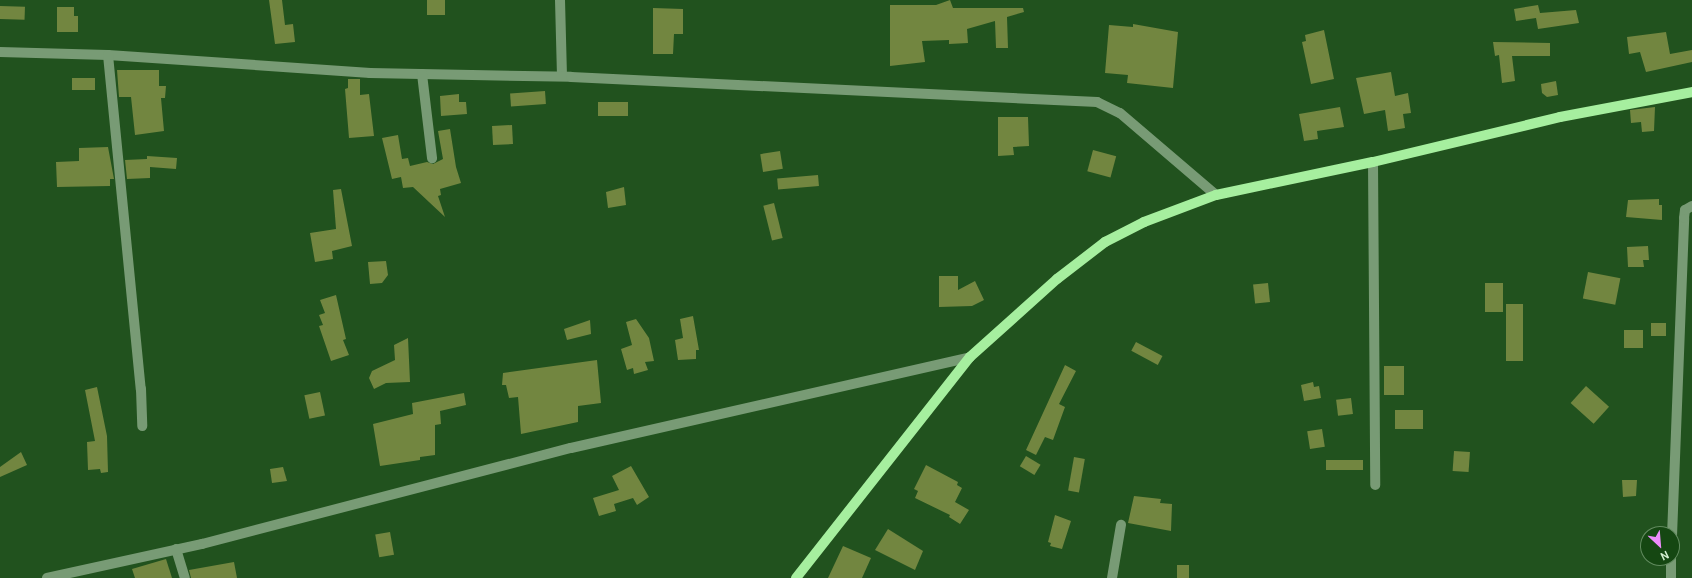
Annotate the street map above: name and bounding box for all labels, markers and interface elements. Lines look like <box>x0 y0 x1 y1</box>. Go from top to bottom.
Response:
north arrow <box>1640 526 1680 566</box>
text: N <box>1658 548 1671 564</box>

